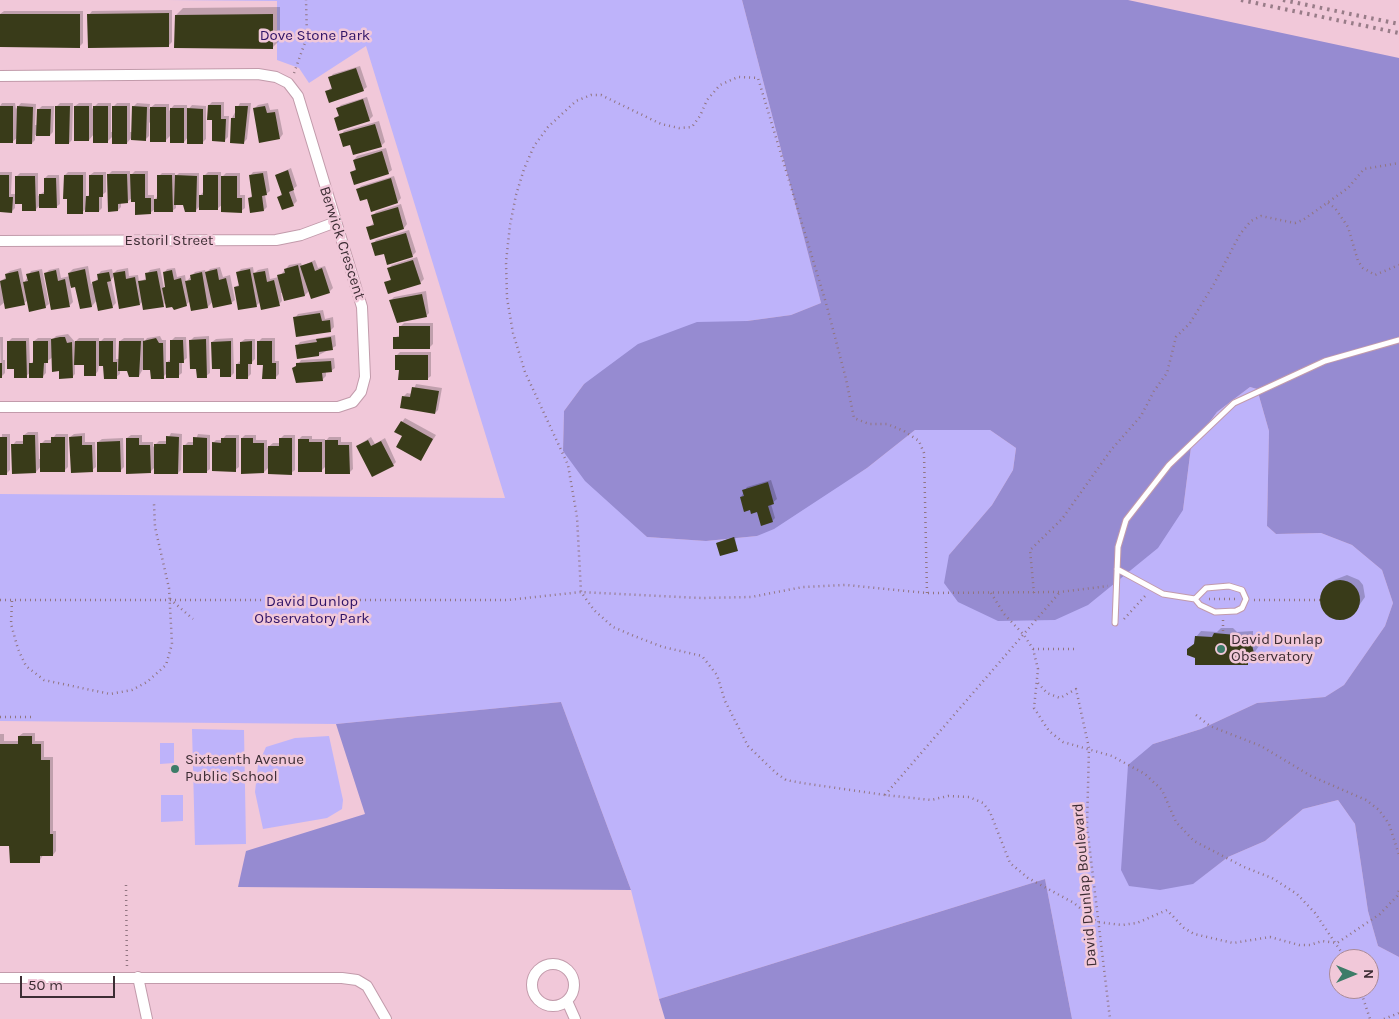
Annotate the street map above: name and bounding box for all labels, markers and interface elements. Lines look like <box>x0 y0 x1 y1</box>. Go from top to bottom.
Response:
park label: Dove Stone Park <box>260 27 370 45</box>
street label: Berwick Crescent <box>315 184 369 302</box>
street label: Estoril Street <box>125 232 213 250</box>
park label: David Dunlop Observatory Park <box>254 593 370 628</box>
place label: David Dunlap Observatory <box>1231 631 1323 666</box>
marker: David Dunlap Observatory <box>1215 643 1227 655</box>
place label: Sixteenth Avenue Public School <box>185 751 304 786</box>
marker: Sixteenth Avenue Public School <box>169 763 181 775</box>
street label: David Dunlap Boulevard <box>1069 803 1101 967</box>
north arrow <box>1329 949 1379 999</box>
scale bar <box>22 966 118 998</box>
text: N <box>1360 969 1377 979</box>
text: 50 m <box>28 976 63 994</box>

